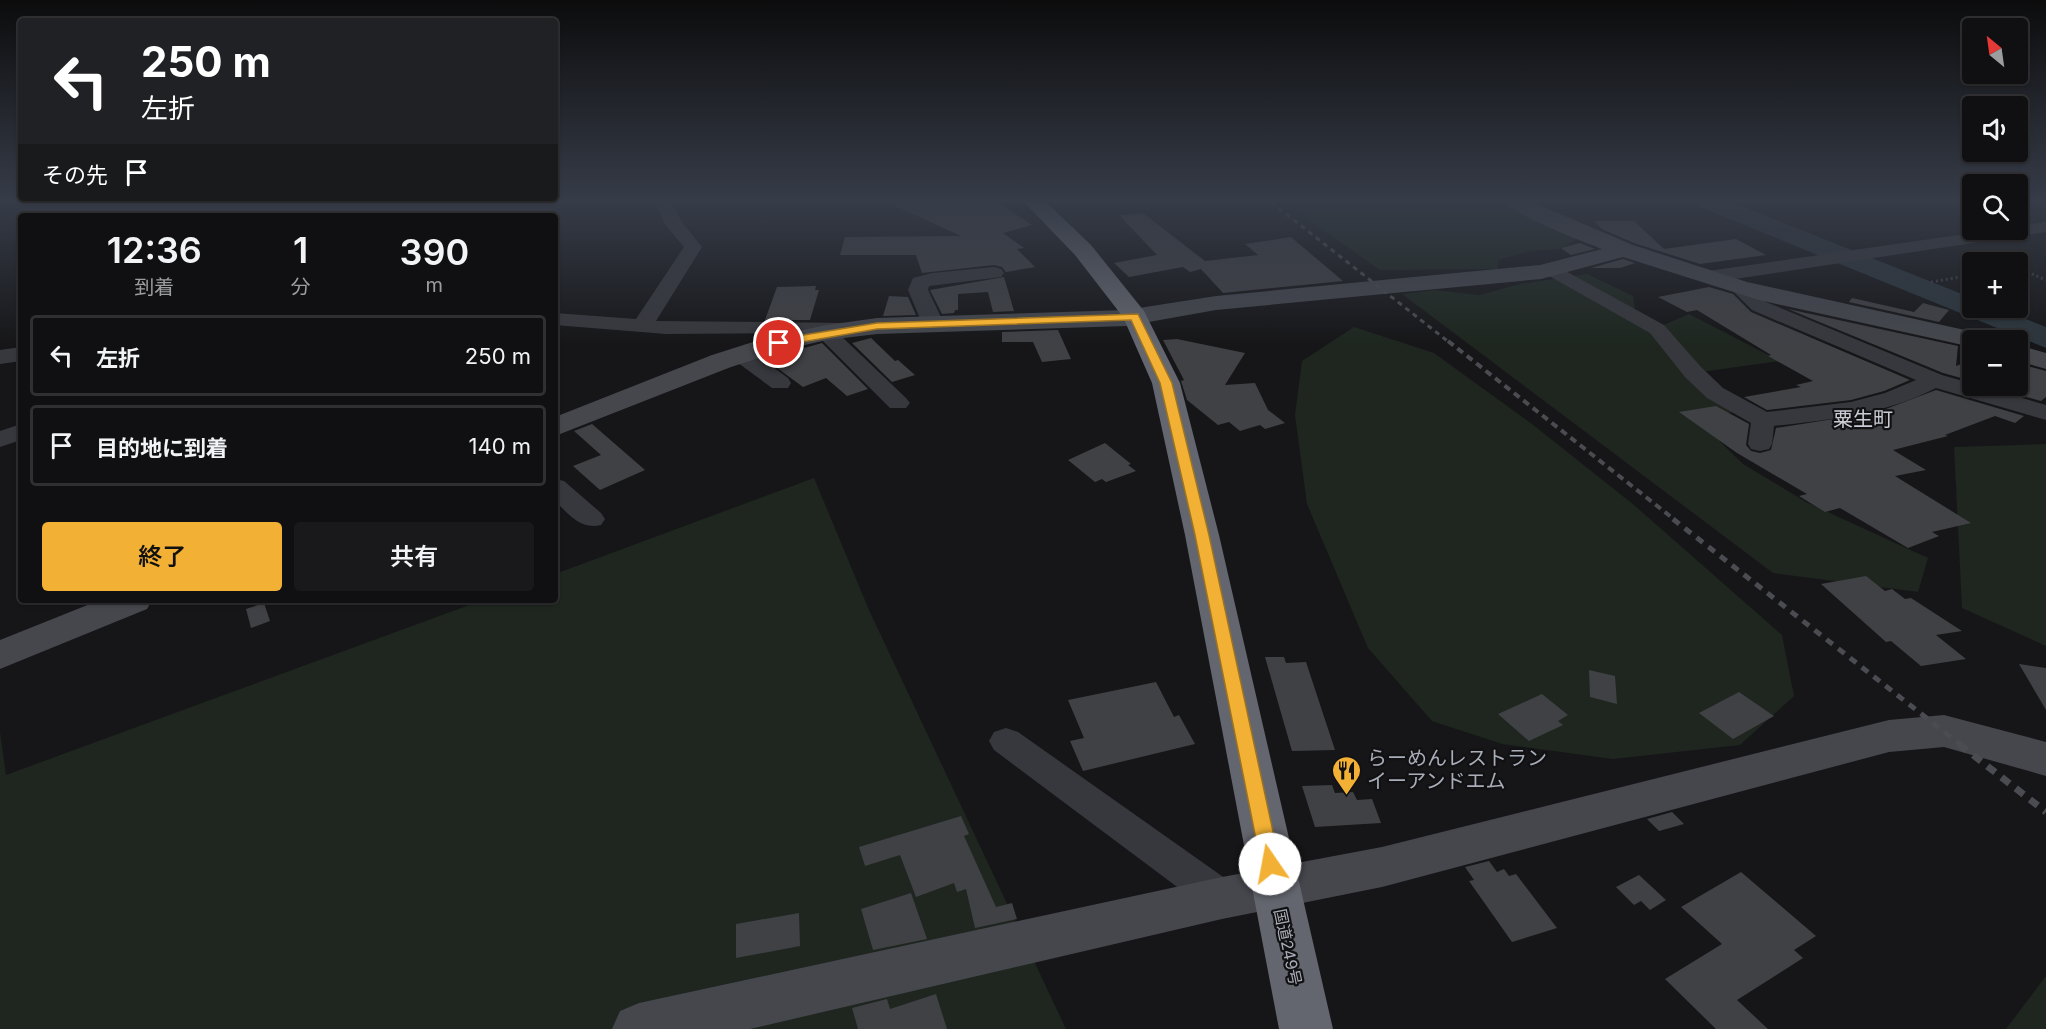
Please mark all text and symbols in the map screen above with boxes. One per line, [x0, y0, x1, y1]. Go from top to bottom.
north arrow [1962, 18, 2028, 84]
map controls [1962, 18, 2028, 396]
text: 250 m [141, 36, 271, 87]
icon: left [42, 42, 120, 120]
text: 左折 [141, 92, 195, 125]
button: sound [1962, 96, 2028, 162]
icon: arrive [120, 156, 153, 189]
text: その先 [42, 162, 108, 188]
button: search [1962, 174, 2028, 240]
text: 12:36 [107, 228, 202, 272]
text: 1 [293, 228, 308, 272]
text: 390 [400, 230, 469, 274]
button: + [1962, 252, 2028, 318]
text: m [426, 273, 443, 297]
text: 到着 [134, 275, 174, 299]
text: 分 [291, 275, 311, 299]
pin [753, 317, 804, 368]
icon: arrive [762, 326, 795, 359]
button: − [1962, 330, 2028, 396]
icon: left [45, 339, 78, 372]
text: 250 m [465, 343, 531, 369]
text: 左折 [96, 345, 140, 371]
district label: 粟生町 [1833, 407, 1893, 431]
icon: arrive [45, 429, 78, 462]
text: 140 m [469, 433, 531, 459]
text: 目的地に到着 [96, 435, 228, 461]
button: 終了 [42, 522, 282, 591]
button: 共有 [294, 522, 534, 591]
place label: らーめんレストラン イーアンドエム [1367, 746, 1547, 793]
restaurant icon: らーめんレストラン イーアンドエム [1330, 754, 1362, 796]
position arrow [1238, 832, 1302, 896]
street label: 国道249号 [1270, 907, 1306, 987]

